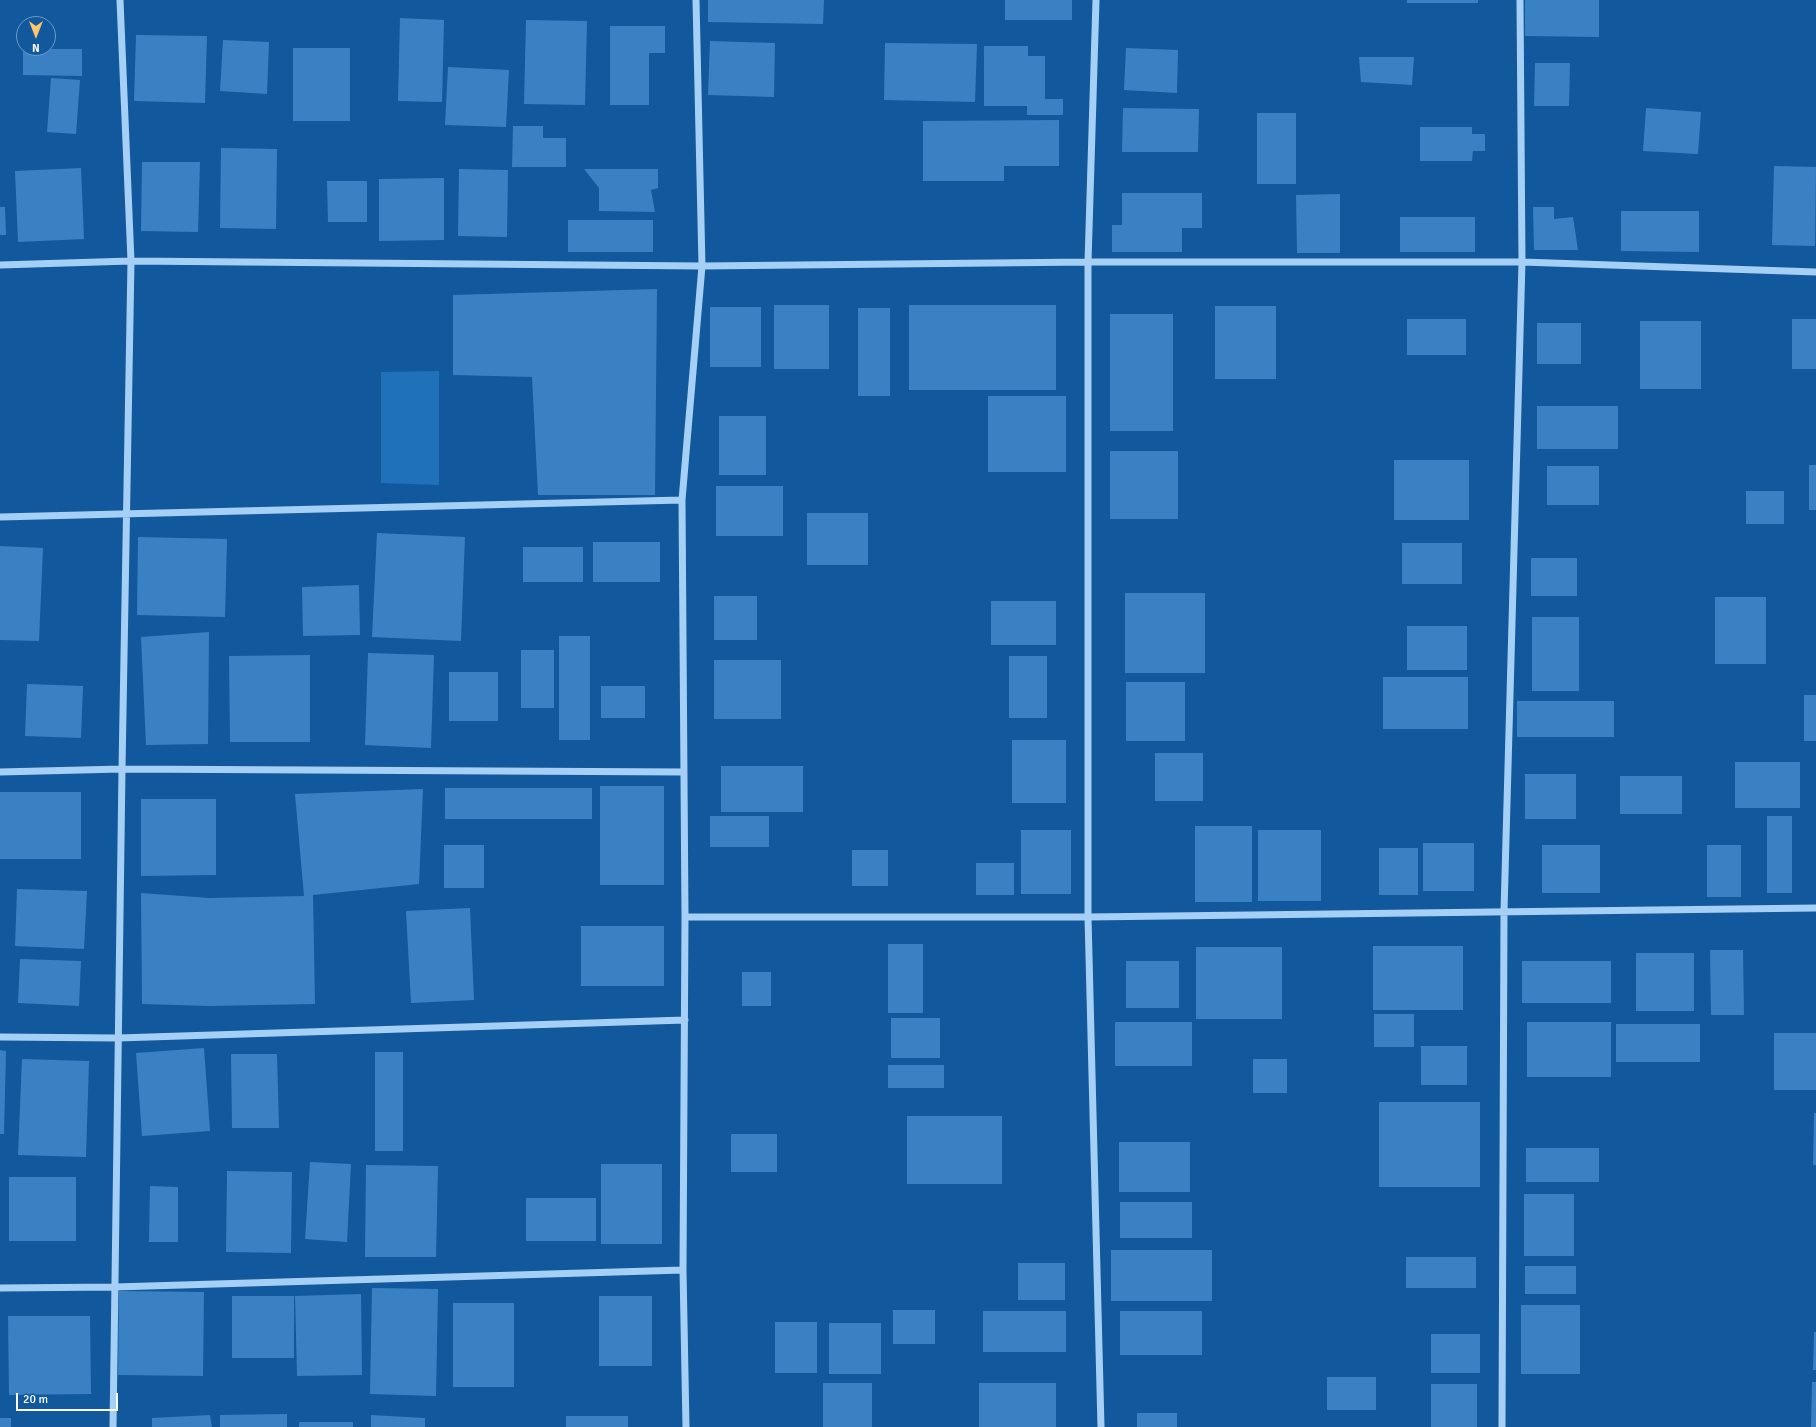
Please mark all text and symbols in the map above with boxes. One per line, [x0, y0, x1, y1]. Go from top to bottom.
north arrow [16, 16, 56, 56]
text: N [32, 41, 40, 54]
scale bar [18, 1385, 120, 1411]
text: 20 m [23, 1392, 48, 1407]

